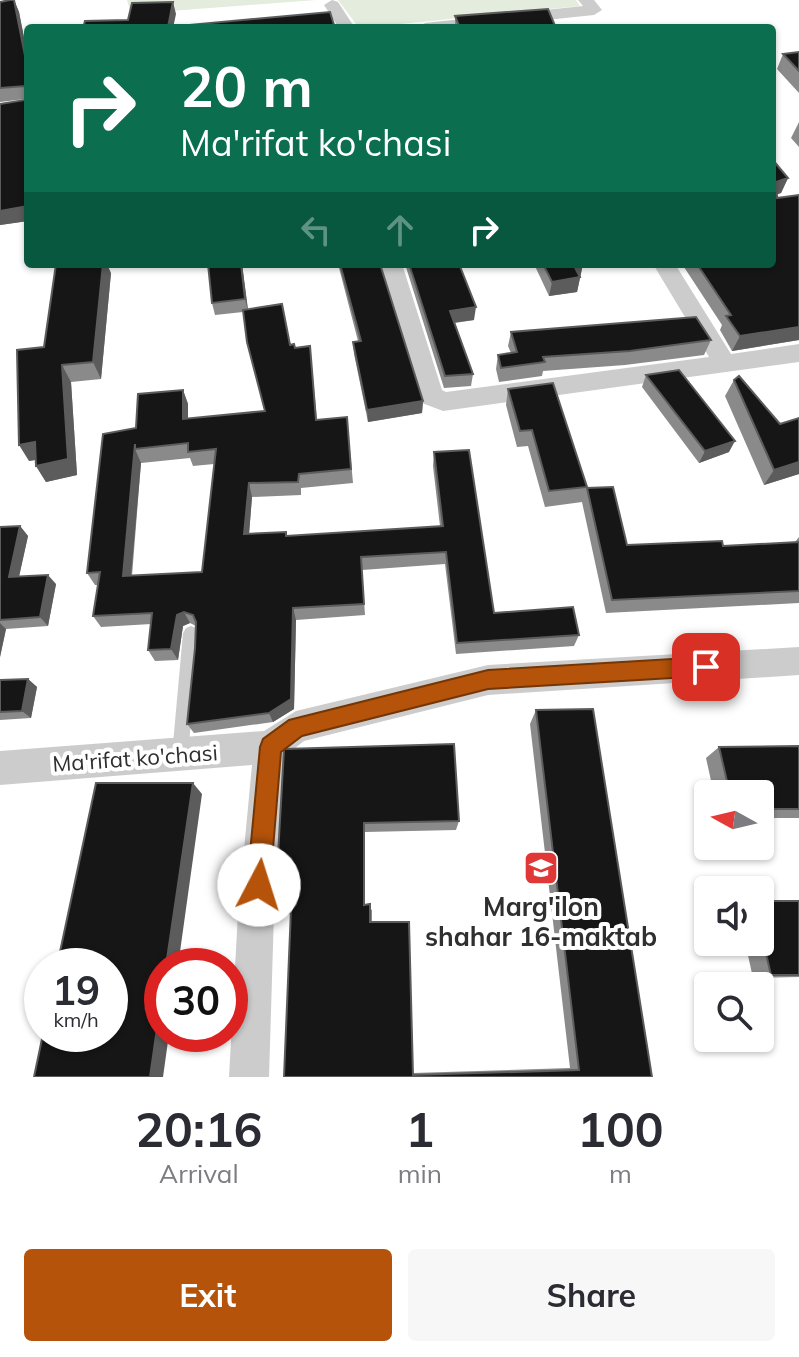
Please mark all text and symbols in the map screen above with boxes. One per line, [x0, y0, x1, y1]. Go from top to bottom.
text: 20 m [180, 51, 313, 121]
icon: right [48, 56, 152, 160]
text: Ma'rifat ko'chasi [180, 120, 451, 165]
icon: left [294, 208, 338, 252]
icon: ahead [378, 208, 422, 252]
icon: right [462, 208, 506, 252]
pin [672, 633, 740, 701]
icon: arrive [684, 645, 728, 689]
street label: Ma'rifat ko'chasi [51, 738, 219, 778]
north arrow [694, 780, 774, 860]
map controls [694, 780, 774, 1052]
position arrow [217, 843, 301, 927]
school or university icon: Marg'ilon shahar 16-maktab [522, 849, 560, 887]
button: sound [694, 876, 774, 956]
place label: Marg'ilon shahar 16-maktab [425, 890, 657, 953]
speed limit sign: 30 [144, 948, 248, 1052]
text: 19 [52, 965, 100, 1015]
button: search [694, 972, 774, 1052]
text: km/h [53, 1007, 99, 1032]
text: 20:16 [135, 1099, 262, 1159]
text: 1 [405, 1099, 434, 1159]
text: 100 [577, 1099, 664, 1159]
text: Arrival [159, 1157, 239, 1190]
text: min [398, 1157, 442, 1190]
text: m [609, 1157, 632, 1190]
button: Exit [24, 1249, 392, 1341]
button: Share [408, 1249, 775, 1341]

